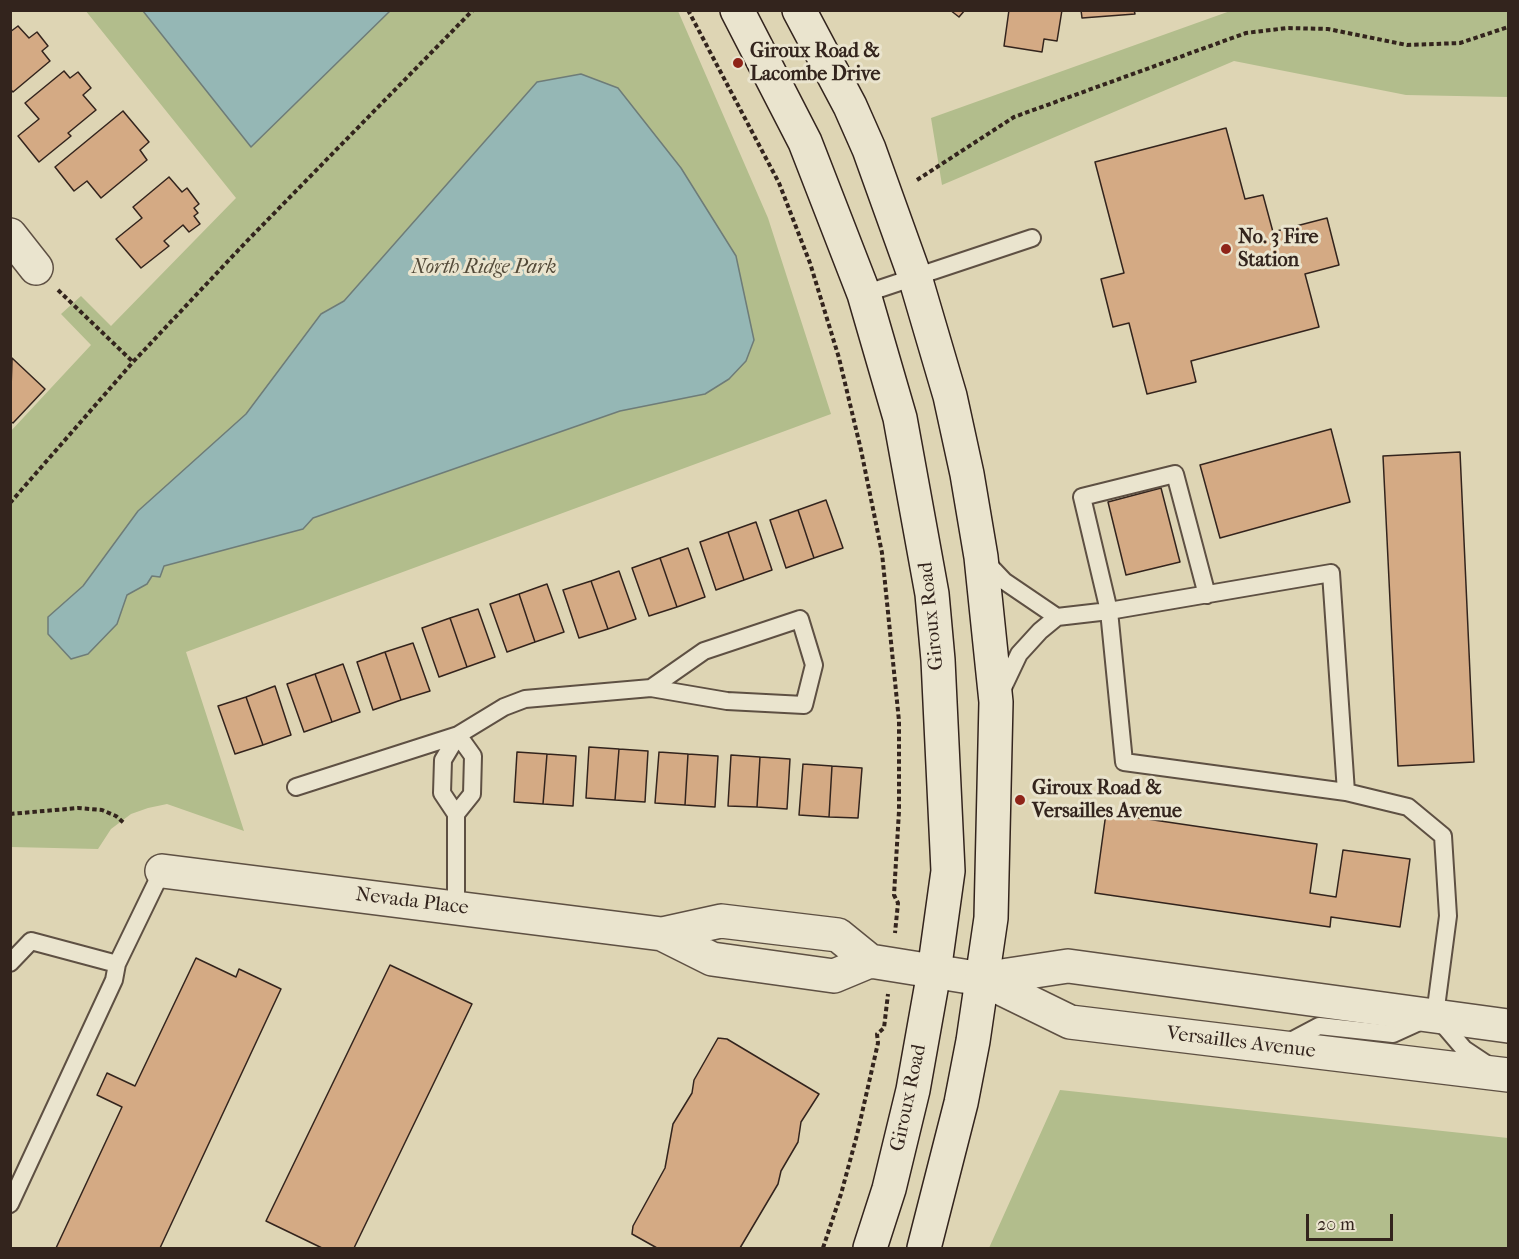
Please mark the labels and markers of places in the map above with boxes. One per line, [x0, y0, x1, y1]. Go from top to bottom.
place label: Giroux Road & Lacombe Drive [750, 40, 880, 87]
marker: Giroux Road & Lacombe Drive [731, 56, 745, 70]
place label: No. 3 Fire Station [1238, 226, 1318, 273]
marker: No. 3 Fire Station [1219, 242, 1233, 256]
place label: Giroux Road & Versailles Avenue [1032, 777, 1182, 824]
marker: Giroux Road & Versailles Avenue [1013, 793, 1027, 807]

